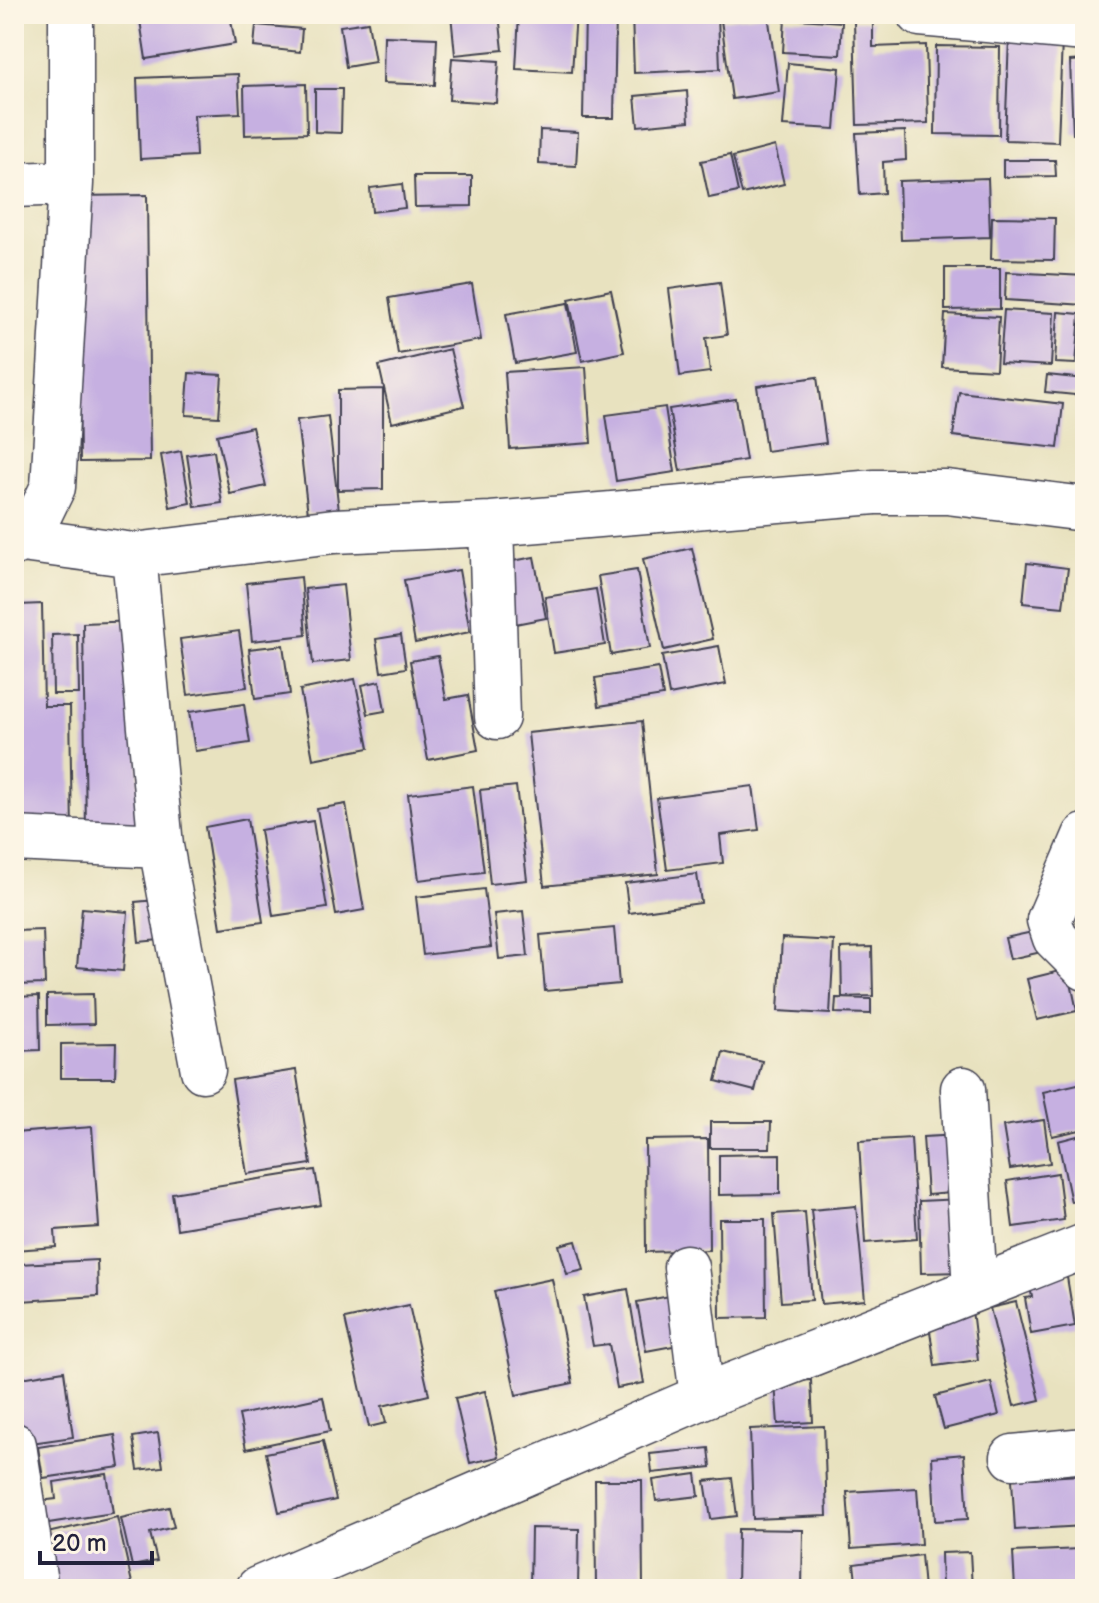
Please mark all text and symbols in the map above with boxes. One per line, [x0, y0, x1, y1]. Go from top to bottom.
scale bar [40, 1515, 152, 1565]
text: 20 m [52, 1529, 107, 1558]

